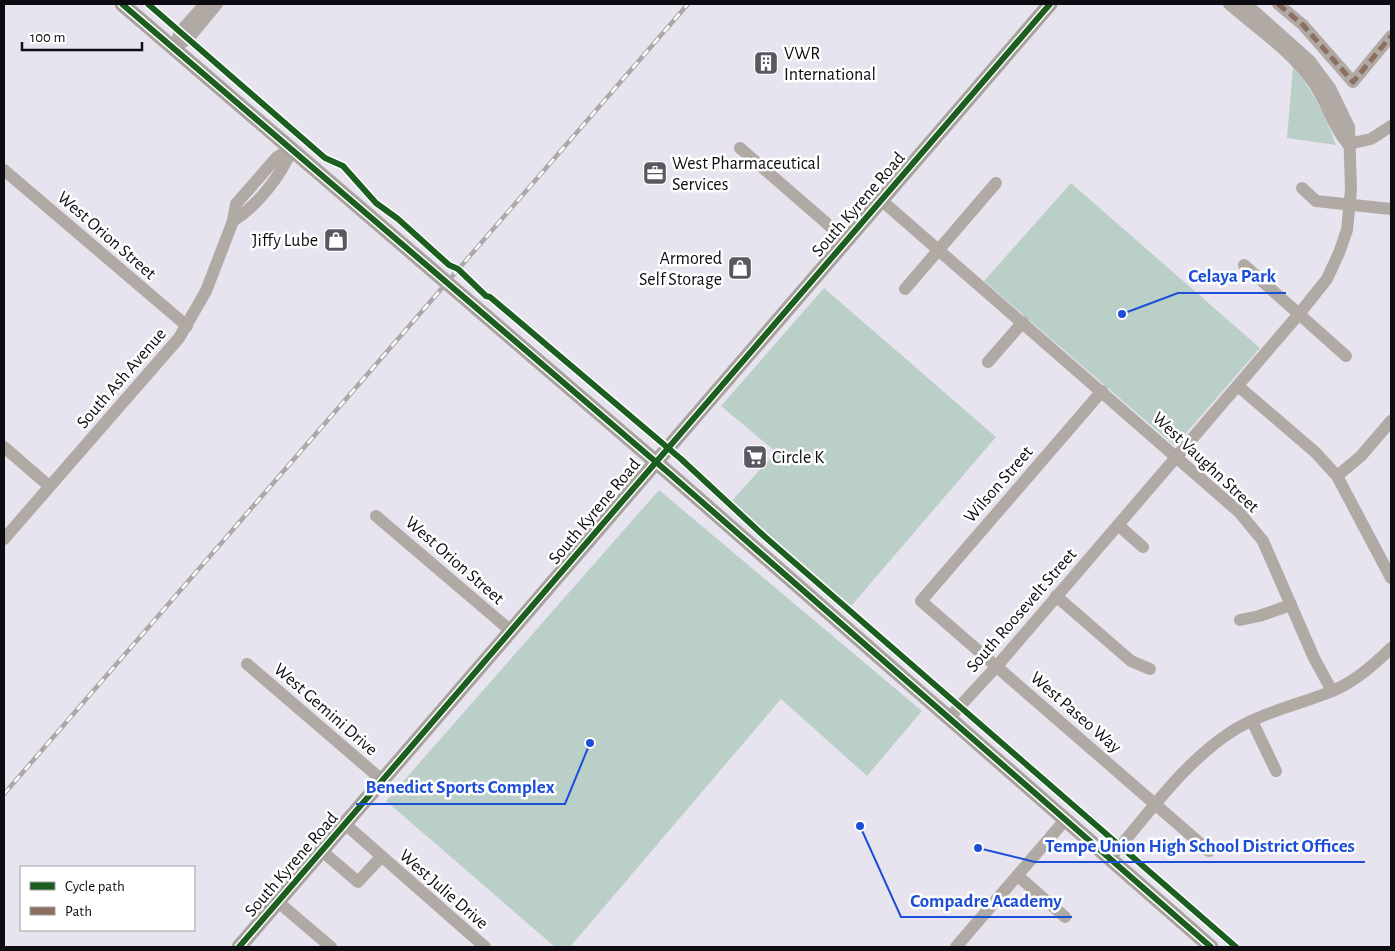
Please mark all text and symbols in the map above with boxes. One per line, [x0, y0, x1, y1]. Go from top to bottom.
scale bar [22, 20, 142, 52]
text: 100 m [30, 30, 65, 45]
place label: VWR International [784, 45, 876, 84]
building icon: VWR International [753, 50, 779, 76]
street label: South Kyrene Road [809, 149, 909, 260]
place label: West Pharmaceutical Services [672, 155, 820, 194]
office icon: West Pharmaceutical Services [642, 160, 668, 186]
street label: West Orion Street [54, 188, 159, 283]
shop icon: Jiffy Lube [323, 227, 349, 253]
place label: Jiffy Lube [252, 232, 318, 250]
place label: Armored Self Storage [639, 250, 722, 289]
shop icon: Armored Self Storage [727, 255, 753, 281]
callout: Celaya Park [1178, 259, 1286, 293]
text: Celaya Park [1188, 267, 1276, 286]
street label: South Ash Avenue [74, 325, 170, 432]
street label: West Vaughn Street [1149, 409, 1262, 517]
street label: Wilson Street [961, 443, 1037, 526]
supermarket icon: Circle K [742, 444, 768, 470]
place label: Circle K [772, 449, 824, 467]
street label: South Kyrene Road [546, 455, 644, 568]
street label: West Orion Street [402, 513, 507, 608]
street label: South Roosevelt Street [963, 545, 1080, 676]
street label: West Gemini Drive [270, 660, 380, 759]
street label: West Paseo Way [1026, 669, 1124, 757]
callout: Benedict Sports Complex [356, 770, 565, 804]
text: Benedict Sports Complex [366, 778, 555, 797]
street label: South Kyrene Road [242, 809, 342, 920]
callout: Tempe Union High School District Offices [1035, 828, 1365, 862]
text: Tempe Union High School District Offices [1045, 837, 1355, 856]
street label: West Julie Drive [396, 847, 491, 933]
legend [20, 866, 195, 931]
text: Cycle path [65, 879, 125, 894]
callout: Compadre Academy [901, 883, 1072, 917]
text: Compadre Academy [910, 892, 1062, 911]
text: Path [65, 904, 92, 919]

